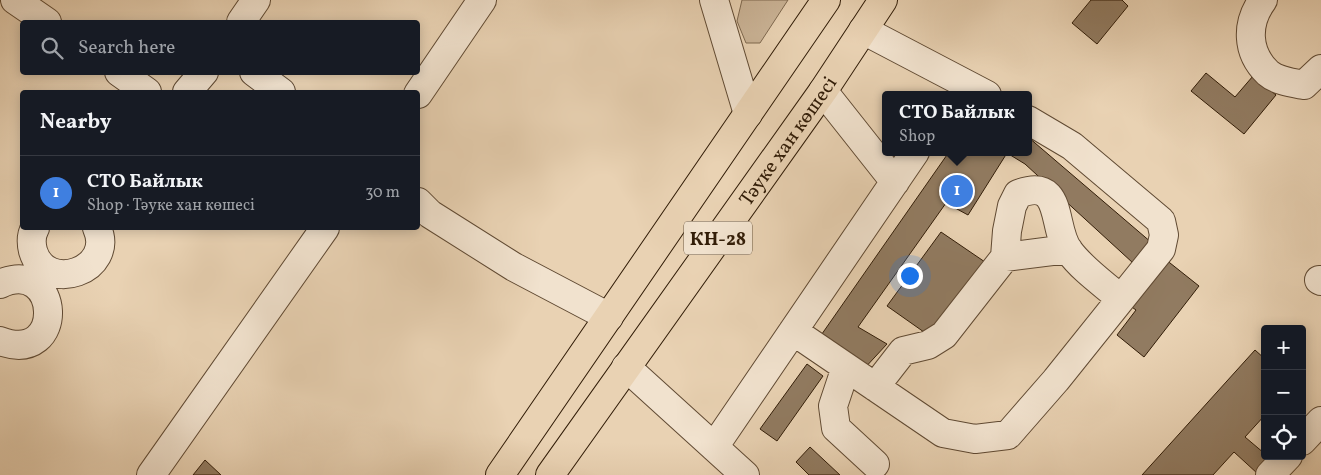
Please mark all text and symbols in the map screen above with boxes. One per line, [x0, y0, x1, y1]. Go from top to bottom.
search box [20, 20, 420, 75]
icon: search [38, 34, 66, 62]
text: Search here [78, 35, 175, 61]
street label: Тәуке хан көшесі [733, 72, 845, 212]
popup [882, 91, 1032, 156]
text: СТО Байлык [899, 100, 1015, 126]
text: Nearby [40, 108, 111, 137]
text: Shop [899, 126, 935, 148]
text: СТО Байлык [87, 169, 203, 195]
pin: 1 [941, 172, 973, 210]
text: 1 [53, 182, 59, 204]
text: 30 m [365, 182, 400, 204]
text: Shop · Тәуке хан көшесі [87, 195, 255, 217]
road number: КН-28 [684, 222, 752, 254]
your location [897, 263, 923, 289]
map controls [1261, 325, 1306, 460]
button: + [1261, 325, 1306, 370]
button: − [1261, 370, 1306, 415]
button: locate [1261, 415, 1306, 460]

